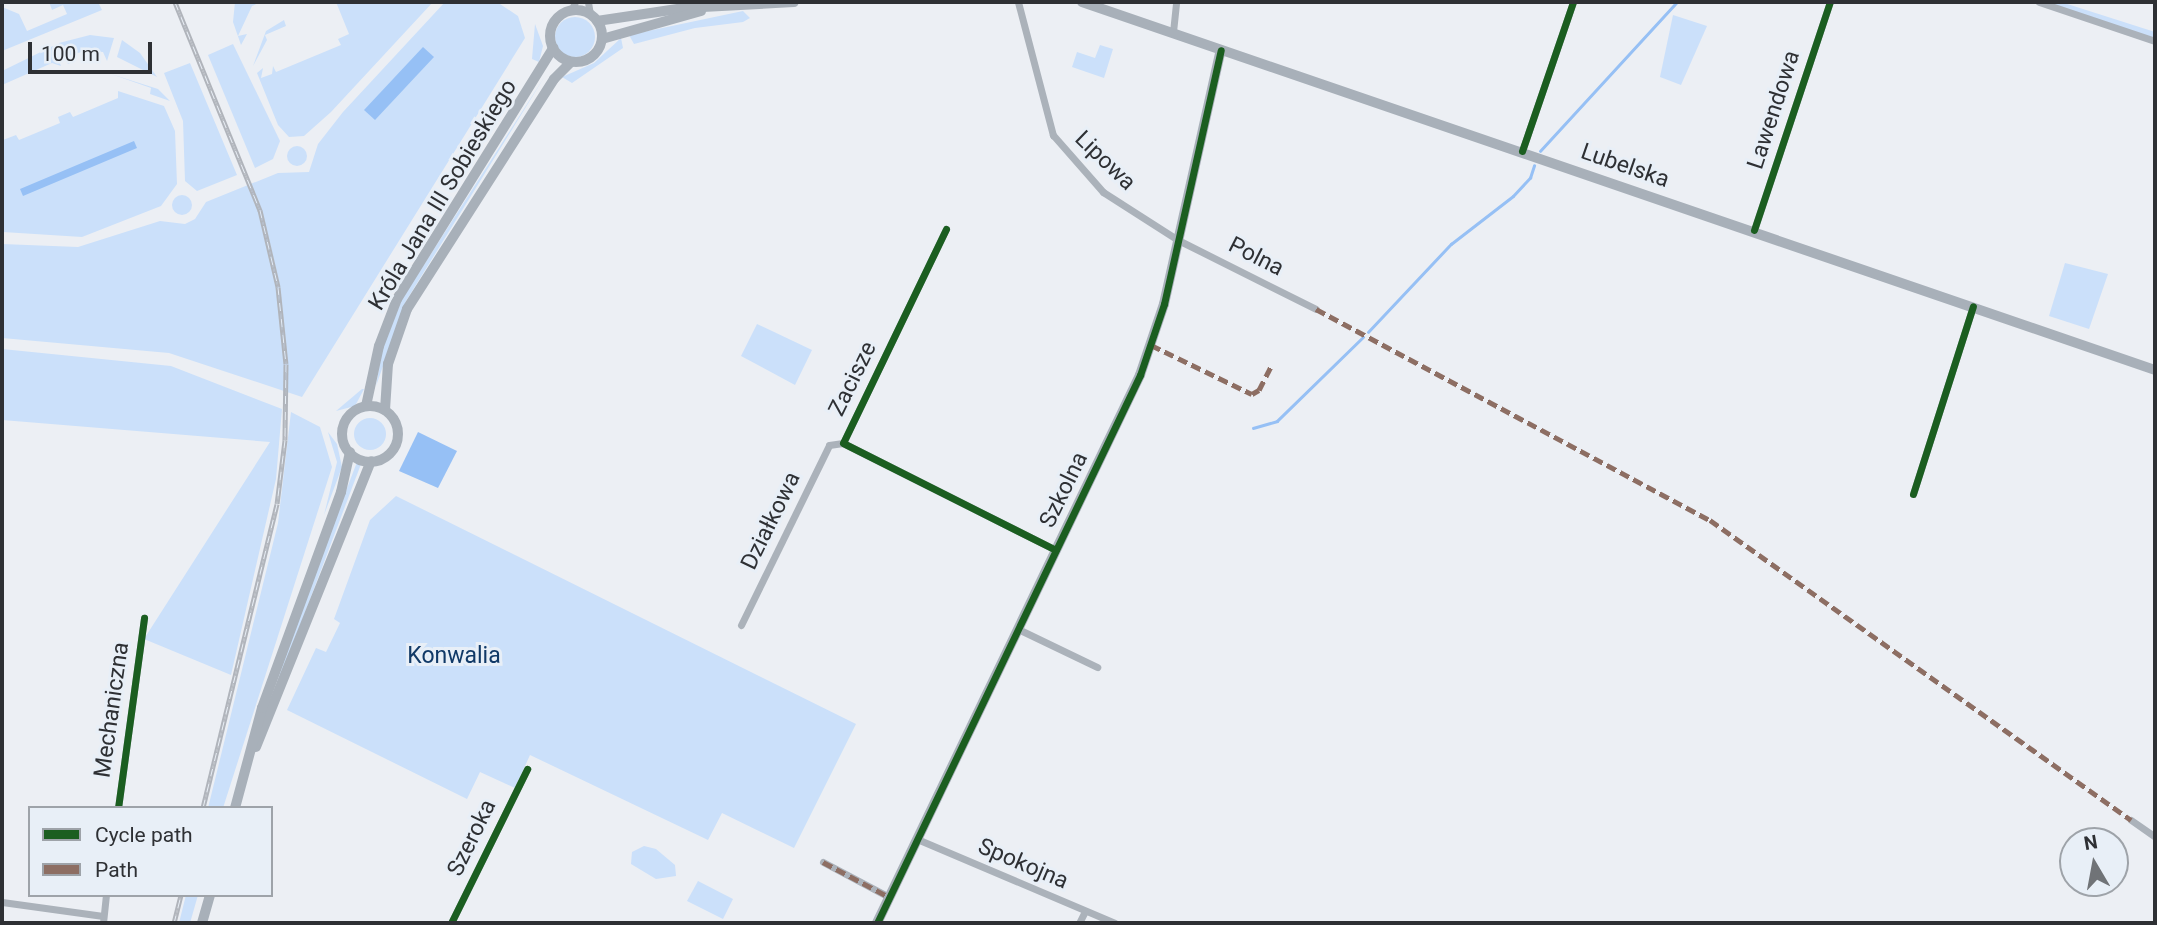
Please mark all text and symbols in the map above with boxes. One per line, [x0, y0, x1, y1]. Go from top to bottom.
scale bar [32, 28, 156, 72]
text: 100 m [41, 42, 100, 66]
street label: Lawendowa [1742, 47, 1806, 173]
street label: Króla Jana III Sobieskiego [363, 75, 523, 315]
street label: Lipowa [1069, 125, 1141, 197]
street label: Lubelska [1577, 138, 1673, 194]
street label: Polna [1224, 231, 1288, 283]
street label: Zacisze [823, 337, 883, 421]
street label: Szkolna [1034, 448, 1094, 532]
street label: Działkowa [735, 468, 807, 574]
street label: Mechaniczna [89, 641, 135, 779]
park label: Konwalia [407, 642, 501, 670]
street label: Szeroka [442, 795, 502, 881]
legend [28, 806, 273, 897]
text: Cycle path [95, 823, 193, 847]
north arrow [2059, 827, 2129, 897]
text: N [2082, 830, 2099, 855]
street label: Spokojna [974, 833, 1072, 895]
text: Path [95, 858, 138, 882]

